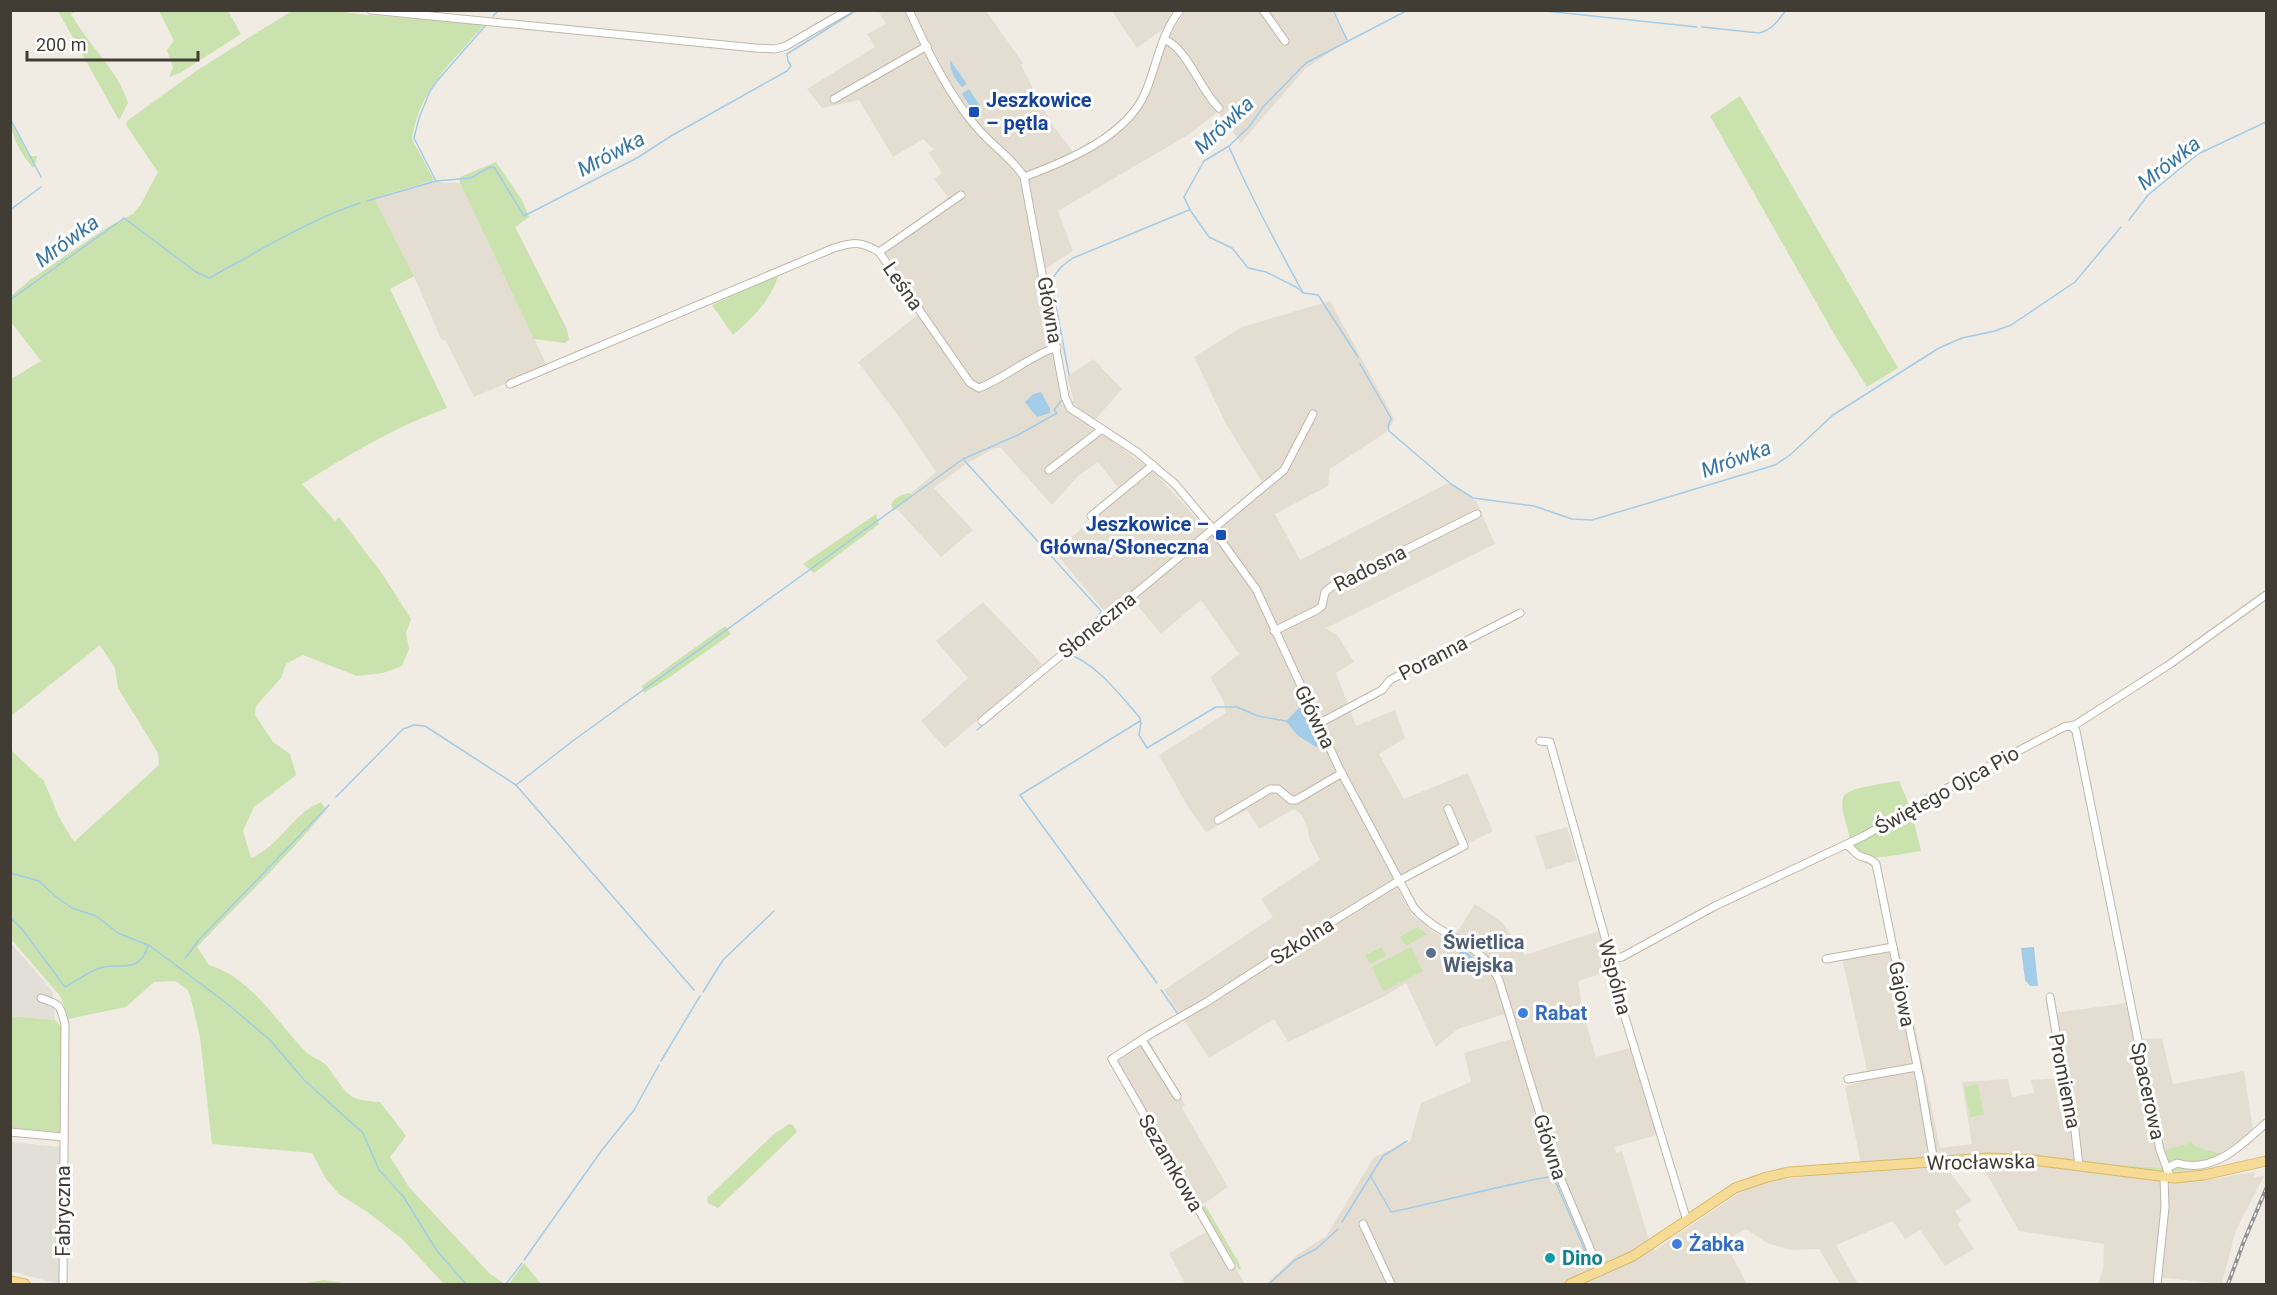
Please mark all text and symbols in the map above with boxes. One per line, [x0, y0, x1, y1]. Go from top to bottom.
scale bar [27, 24, 198, 62]
text: 200 m [36, 34, 87, 55]
place label: Jeszkowice – pętla [986, 88, 1092, 135]
water label: Mrówka [1189, 91, 1259, 159]
marker: Jeszkowice – pętla [967, 105, 981, 119]
water label: Mrówka [573, 126, 649, 182]
water label: Mrówka [2133, 131, 2205, 195]
water label: Mrówka [30, 210, 104, 272]
street label: Leśna [878, 257, 928, 315]
street label: Główna [1032, 275, 1068, 345]
water label: Mrówka [1698, 435, 1774, 483]
place label: Jeszkowice – Główna/Słoneczna [1040, 512, 1209, 559]
marker: Jeszkowice – Główna/Słoneczna [1214, 528, 1228, 542]
street label: Radosna [1330, 540, 1410, 596]
street label: Słoneczna [1053, 587, 1141, 663]
street label: Poranna [1395, 630, 1471, 686]
street label: Główna [1289, 681, 1341, 753]
street label: Świętego Ojca Pio [1871, 741, 2023, 839]
street label: Szkolna [1266, 912, 1338, 970]
place label: Świetlica Wiejska [1443, 930, 1525, 977]
street label: Wspólna [1593, 936, 1637, 1018]
marker: Świetlica Wiejska [1424, 946, 1438, 960]
street label: Gajowa [1884, 959, 1920, 1029]
place label: Rabat [1535, 1001, 1587, 1025]
marker: Rabat [1516, 1006, 1530, 1020]
street label: Promienna [2044, 1031, 2086, 1131]
street label: Spacerowa [2126, 1040, 2170, 1142]
street label: Sezamkowa [1134, 1110, 1208, 1216]
street label: Główna [1528, 1111, 1572, 1183]
street label: Wrocławska [1926, 1149, 2036, 1175]
street label: Fabryczna [51, 1165, 75, 1257]
place label: Żabka [1689, 1232, 1745, 1256]
marker: Żabka [1670, 1237, 1684, 1251]
place label: Dino [1562, 1246, 1603, 1270]
marker: Dino [1543, 1251, 1557, 1265]

